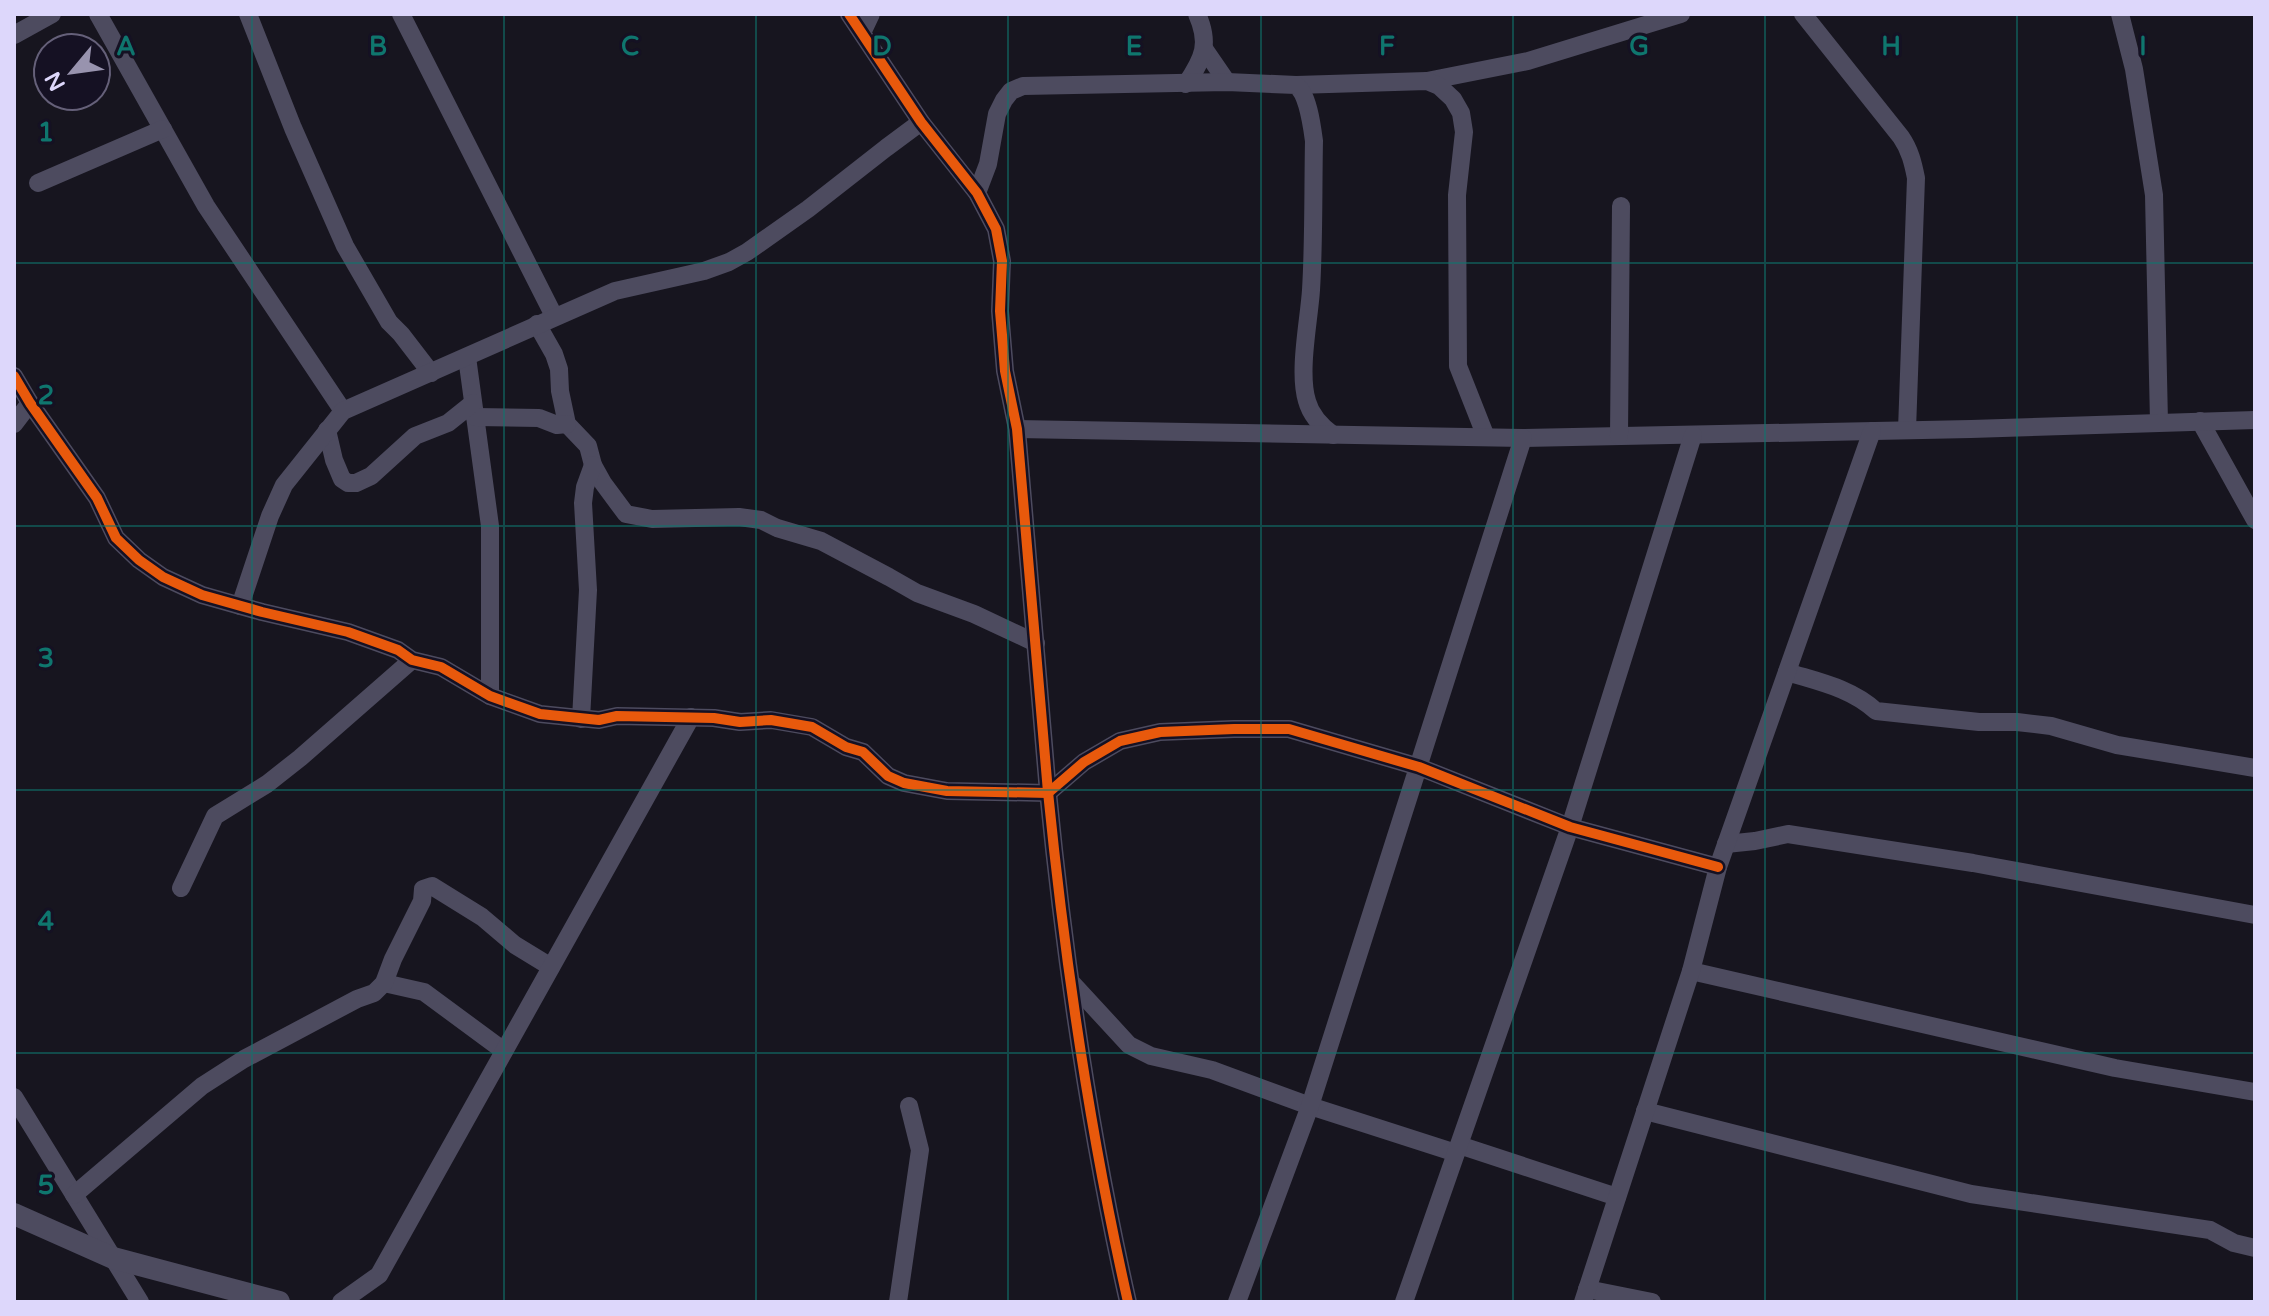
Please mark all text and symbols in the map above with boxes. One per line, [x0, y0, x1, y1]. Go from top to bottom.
text: A [116, 31, 136, 62]
text: B [369, 31, 387, 62]
text: C [621, 31, 639, 62]
text: D [872, 31, 892, 62]
text: E [1126, 31, 1142, 62]
text: F [1379, 31, 1395, 62]
text: G [1629, 31, 1649, 62]
text: H [1881, 31, 1901, 62]
text: I [2139, 31, 2147, 62]
north arrow [32, 32, 112, 112]
text: N [40, 67, 71, 95]
text: 1 [38, 117, 54, 148]
text: 2 [38, 380, 54, 411]
text: 3 [38, 643, 54, 674]
text: 4 [38, 906, 54, 937]
text: 5 [38, 1170, 54, 1201]

